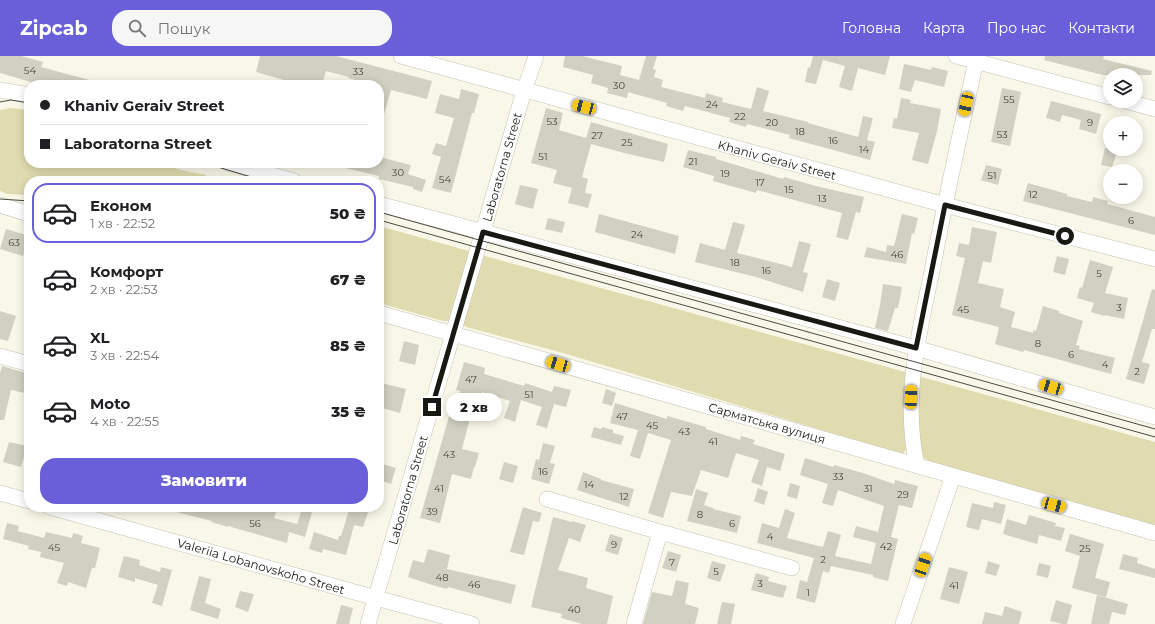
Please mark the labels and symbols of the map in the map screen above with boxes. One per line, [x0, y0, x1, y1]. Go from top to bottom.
house number: 54 [24, 64, 37, 77]
house number: 33 [352, 65, 364, 78]
house number: 30 [613, 79, 626, 92]
car [958, 91, 974, 117]
house number: 55 [1003, 93, 1015, 106]
car [571, 98, 597, 116]
house number: 24 [706, 98, 718, 111]
house number: 22 [734, 110, 746, 123]
street label: Laboratorna Street [479, 111, 525, 223]
house number: 53 [546, 115, 558, 128]
house number: 20 [766, 116, 779, 129]
house number: 9 [1087, 116, 1093, 129]
house number: 18 [795, 125, 805, 138]
house number: 53 [996, 128, 1008, 141]
house number: 27 [591, 129, 603, 142]
house number: 16 [828, 134, 838, 147]
house number: 25 [621, 136, 633, 149]
street label: Khaniv Geraiv Street [716, 137, 838, 183]
house number: 14 [859, 143, 869, 156]
house number: 51 [538, 150, 548, 163]
house number: 21 [688, 155, 698, 168]
house number: 30 [392, 166, 405, 179]
house number: 19 [720, 167, 730, 180]
house number: 51 [987, 169, 997, 182]
house number: 54 [439, 173, 452, 186]
house number: 17 [755, 176, 765, 189]
house number: 15 [784, 183, 794, 196]
house number: 12 [1028, 188, 1038, 201]
house number: 13 [817, 192, 827, 205]
house number: 6 [1128, 214, 1134, 227]
route start [1056, 227, 1074, 245]
house number: 24 [631, 228, 643, 241]
house number: 63 [8, 236, 20, 249]
house number: 46 [891, 248, 903, 261]
house number: 18 [730, 256, 740, 269]
house number: 16 [761, 264, 771, 277]
house number: 5 [1096, 267, 1102, 280]
house number: 3 [1116, 301, 1122, 314]
house number: 45 [957, 303, 969, 316]
house number: 8 [1035, 337, 1041, 350]
house number: 6 [1068, 348, 1074, 361]
car [545, 355, 571, 373]
house number: 4 [1102, 358, 1109, 371]
house number: 2 [1134, 365, 1140, 378]
house number: 47 [465, 373, 477, 386]
car [1038, 378, 1064, 396]
car [905, 385, 917, 409]
house number: 51 [524, 388, 534, 401]
callout: 2 хв [446, 393, 502, 421]
route end [423, 398, 441, 416]
street label: Сарматська вулиця [707, 399, 827, 447]
house number: 47 [616, 410, 628, 423]
house number: 45 [646, 419, 658, 432]
house number: 43 [678, 425, 690, 438]
street label: Laboratorna Street [385, 434, 431, 546]
house number: 41 [708, 435, 718, 448]
house number: 43 [443, 448, 455, 461]
house number: 16 [538, 465, 548, 478]
house number: 33 [832, 470, 844, 483]
house number: 14 [584, 478, 594, 491]
house number: 41 [434, 482, 444, 495]
house number: 31 [863, 482, 873, 495]
house number: 29 [897, 488, 909, 501]
house number: 12 [619, 490, 629, 503]
car [1041, 496, 1067, 514]
house number: 39 [426, 505, 438, 518]
house number: 8 [697, 508, 703, 521]
house number: 56 [249, 517, 261, 530]
house number: 6 [729, 517, 735, 530]
house number: 4 [767, 530, 774, 543]
street label: Valeriia Lobanovskoho Street [175, 535, 347, 597]
house number: 9 [611, 538, 617, 551]
house number: 42 [880, 540, 892, 553]
house number: 45 [48, 541, 60, 554]
house number: 25 [1079, 542, 1091, 555]
car [913, 552, 933, 578]
house number: 2 [820, 553, 826, 566]
house number: 7 [669, 556, 675, 569]
house number: 5 [713, 565, 719, 578]
house number: 48 [435, 571, 449, 584]
house number: 3 [757, 577, 763, 590]
house number: 46 [468, 578, 480, 591]
house number: 41 [949, 579, 959, 592]
house number: 1 [806, 586, 810, 599]
house number: 40 [567, 603, 581, 616]

